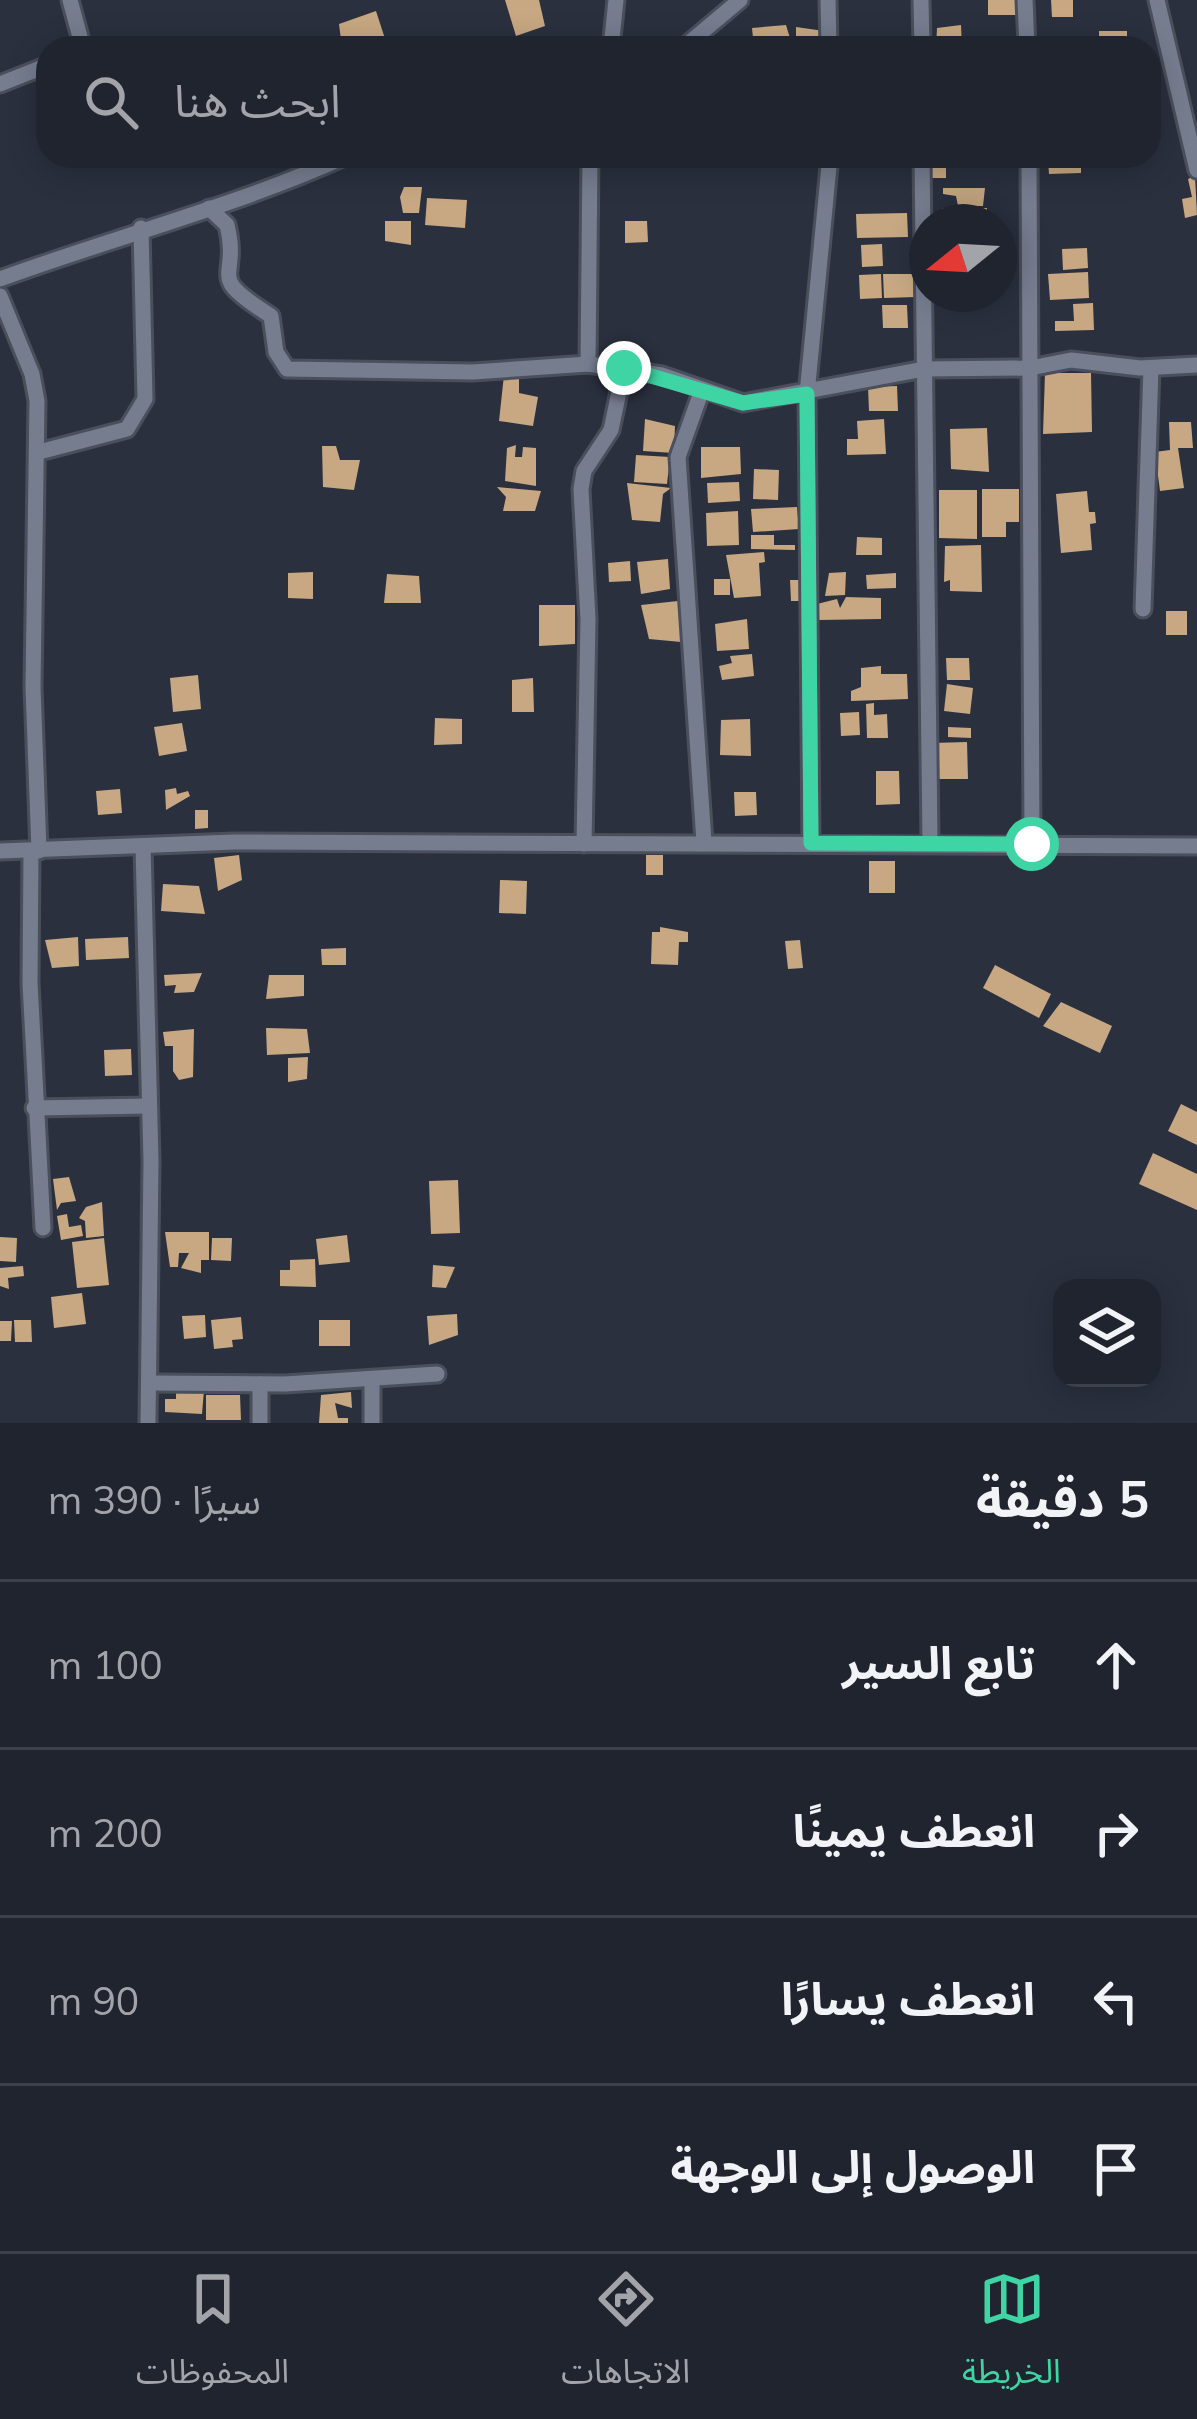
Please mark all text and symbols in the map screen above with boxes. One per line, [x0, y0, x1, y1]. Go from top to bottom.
search box [36, 36, 1161, 168]
icon: search [78, 69, 144, 135]
text: ابحث هنا [174, 72, 341, 128]
north arrow [909, 204, 1017, 312]
route end [597, 341, 651, 395]
route start [1005, 817, 1059, 871]
map controls [1053, 1279, 1161, 1387]
button: layers [1053, 1279, 1161, 1387]
text: 5 دقيقة [976, 1466, 1149, 1530]
text: سيرًا · 390 m [48, 1475, 261, 1524]
icon: ahead [1083, 1632, 1149, 1698]
text: تابع السير [842, 1634, 1035, 1690]
text: 100 m [48, 1640, 163, 1689]
icon: right [1083, 1800, 1149, 1866]
text: انعطف يمينًا [793, 1802, 1035, 1858]
text: 200 m [48, 1808, 163, 1857]
icon: left [1083, 1968, 1149, 2034]
text: انعطف يسارًا [781, 1970, 1035, 2026]
text: 90 m [48, 1976, 139, 2025]
icon: arrive [1083, 2136, 1149, 2202]
text: الوصول إلى الوجهة [671, 2138, 1035, 2194]
tab: المحفوظات [136, 2266, 289, 2407]
tab: الاتجاهات [561, 2266, 690, 2407]
tab: الخريطة [962, 2266, 1061, 2407]

